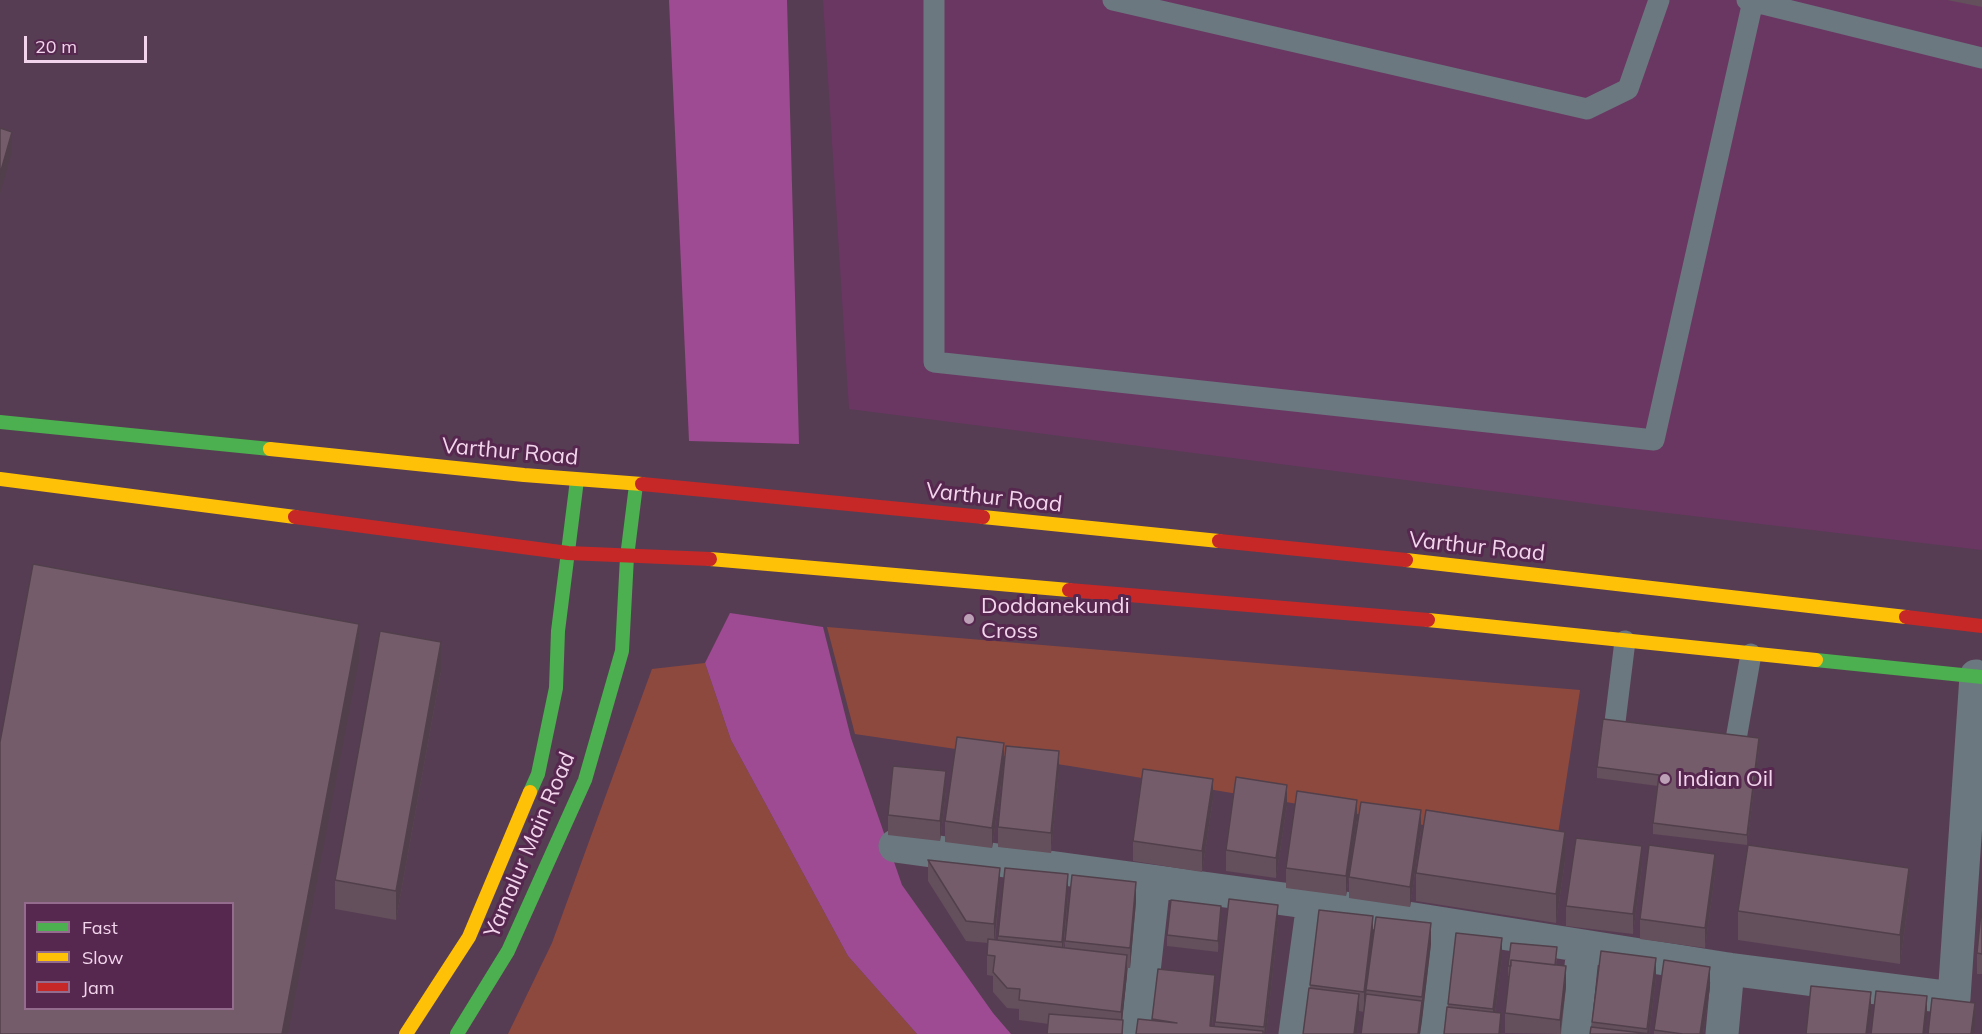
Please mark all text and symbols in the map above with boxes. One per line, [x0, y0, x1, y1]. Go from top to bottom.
scale bar [27, 24, 150, 62]
text: 20 m [35, 35, 77, 58]
street label: Varthur Road [441, 433, 579, 471]
street label: Varthur Road [925, 478, 1063, 518]
street label: Varthur Road [1408, 527, 1546, 567]
place label: Doddanekundi Cross [981, 593, 1130, 644]
marker: Doddanekundi Cross [962, 612, 976, 626]
street label: Yamalur Main Road [479, 748, 581, 942]
place label: Indian Oil [1677, 766, 1773, 792]
marker: Indian Oil [1658, 772, 1672, 786]
legend [24, 902, 234, 1010]
text: Fast [82, 916, 118, 939]
text: Slow [82, 946, 123, 969]
text: Jam [82, 976, 115, 999]

